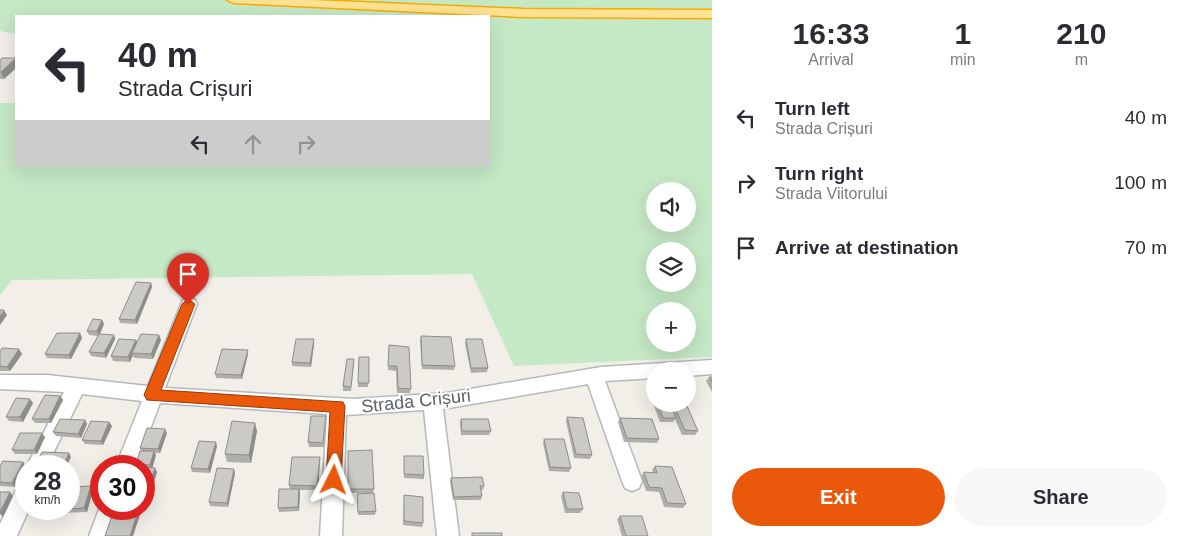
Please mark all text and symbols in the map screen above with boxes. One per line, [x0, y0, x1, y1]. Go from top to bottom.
text: 16:33 [793, 17, 869, 50]
text: 1 [954, 17, 971, 50]
text: 210 [1056, 17, 1106, 50]
icon: left [35, 35, 100, 100]
text: 40 m [118, 35, 198, 74]
text: Arrival [808, 51, 854, 68]
text: min [950, 51, 976, 68]
text: m [1075, 51, 1088, 68]
text: Strada Crișuri [118, 76, 252, 101]
text: Turn left [775, 98, 850, 119]
icon: left [732, 104, 760, 132]
text: 40 m [1125, 107, 1167, 128]
text: Strada Crișuri [775, 120, 873, 137]
icon: left [186, 130, 214, 158]
icon: ahead [239, 130, 267, 158]
icon: right [292, 130, 320, 158]
text: Turn right [775, 163, 863, 184]
icon: right [732, 169, 760, 197]
text: 100 m [1114, 172, 1167, 193]
map controls [646, 182, 696, 412]
button: sound [646, 182, 696, 232]
text: Strada Viitorului [775, 185, 888, 202]
icon: arrive [732, 234, 760, 262]
text: Arrive at destination [775, 237, 959, 258]
text: 70 m [1125, 237, 1167, 258]
button: layers [646, 242, 696, 292]
pin [167, 253, 209, 304]
icon: arrive [174, 260, 202, 288]
button: + [646, 302, 696, 352]
button: − [646, 362, 696, 412]
street label: Strada Crișuri [360, 385, 472, 417]
position arrow [307, 453, 359, 505]
speed limit sign: 30 [90, 455, 155, 520]
text: 28 [34, 467, 61, 495]
button: Exit [732, 468, 945, 526]
button: Share [955, 468, 1167, 526]
text: km/h [34, 493, 61, 507]

